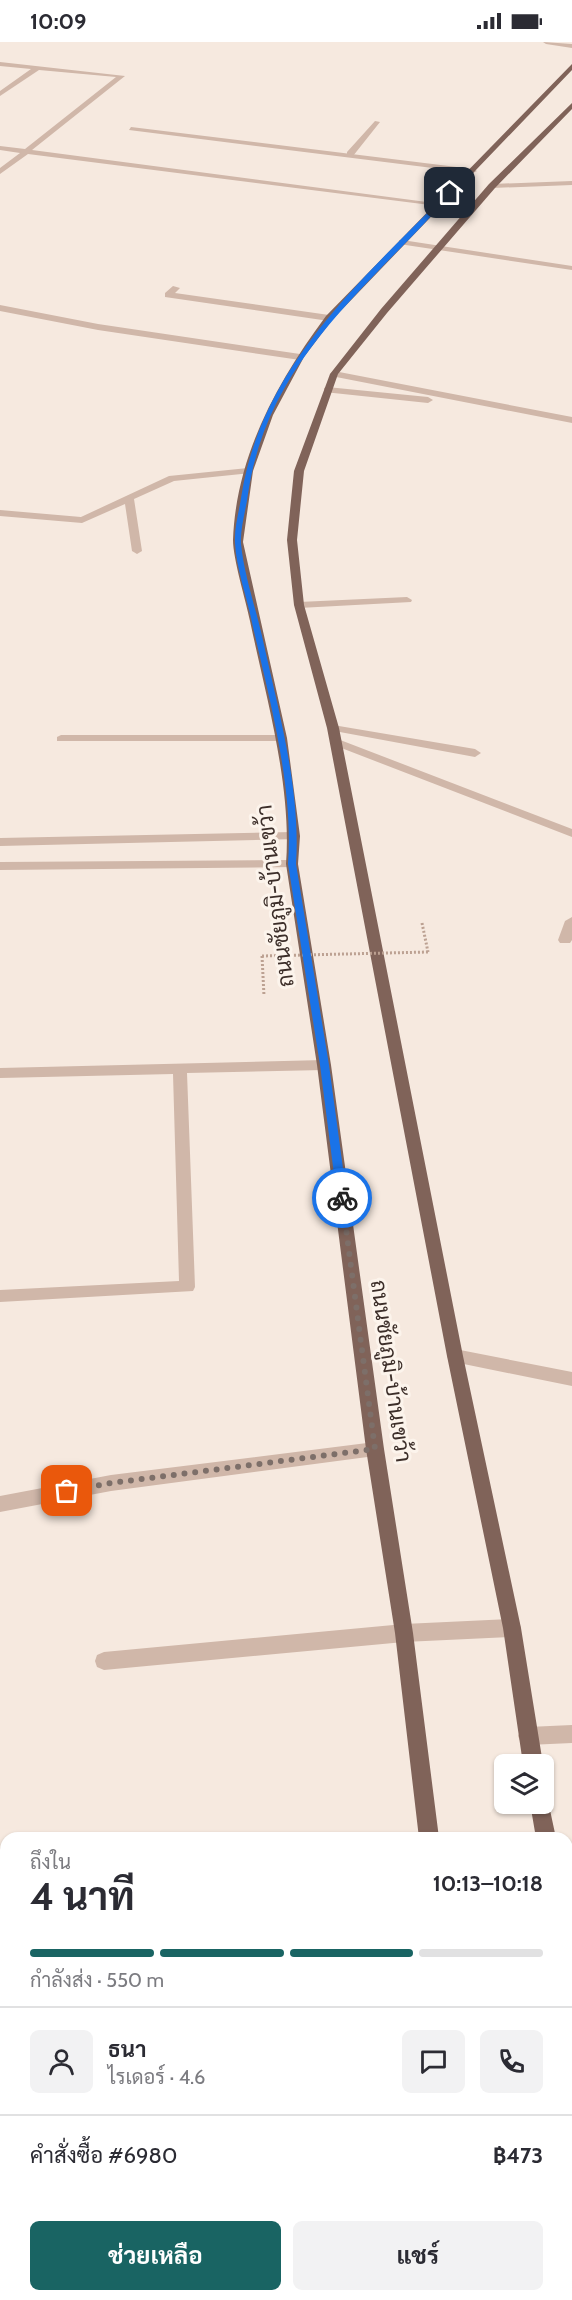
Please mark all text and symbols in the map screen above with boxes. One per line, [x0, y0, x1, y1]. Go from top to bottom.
text: 10:09 [30, 8, 86, 35]
pin [424, 167, 475, 218]
icon: home [433, 176, 466, 209]
street label: ถนนชัยภูมิ-บ้านเขว้า [249, 803, 302, 989]
courier [312, 1168, 372, 1228]
icon: bike [326, 1182, 359, 1215]
street label: ถนนชัยภูมิ-บ้านเขว้า [363, 1278, 418, 1464]
pin [41, 1465, 92, 1516]
icon: bag [50, 1474, 83, 1507]
map controls [494, 1754, 554, 1814]
button: layers [494, 1754, 554, 1814]
text: ถึงใน [30, 1850, 71, 1874]
text: 10:13–10:18 [433, 1870, 543, 1897]
text: 4 นาที [30, 1872, 135, 1920]
text: กำลังส่ง · 550 m [30, 1968, 164, 1992]
button: person [30, 2030, 93, 2093]
button: chat [402, 2030, 465, 2093]
button: phone [480, 2030, 543, 2093]
text: ธนา [108, 2036, 146, 2063]
text: ไรเดอร์ · 4.6 [108, 2065, 205, 2089]
text: คำสั่งซื้อ #6980 [30, 2142, 177, 2169]
text: ฿473 [493, 2142, 543, 2169]
button: ช่วยเหลือ [30, 2221, 281, 2290]
button: แชร์ [293, 2221, 543, 2290]

